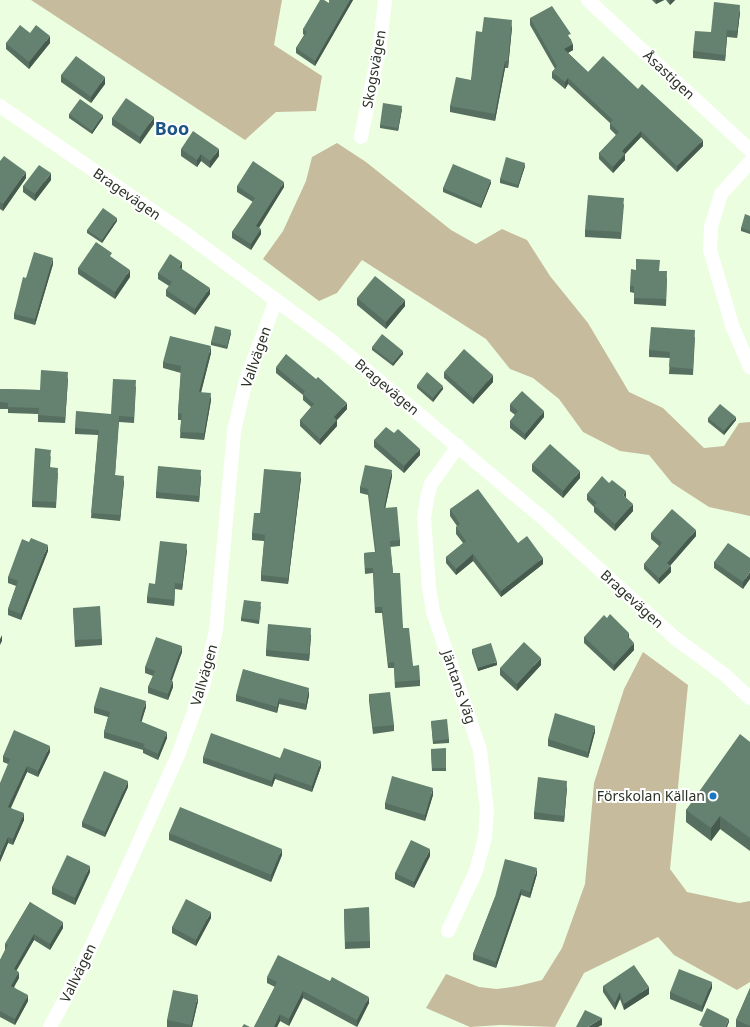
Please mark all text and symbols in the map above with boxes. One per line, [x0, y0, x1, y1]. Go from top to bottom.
street label: Skogsvägen [359, 29, 389, 109]
street label: Åsastigen [640, 47, 698, 103]
district label: Boo [155, 117, 189, 139]
street label: Bragevägen [90, 165, 164, 223]
street label: Vallvägen [238, 324, 274, 390]
street label: Bragevägen [351, 355, 423, 419]
street label: Bragevägen [597, 566, 667, 632]
street label: Vallvägen [187, 642, 221, 708]
street label: Jäntans Väg [439, 648, 479, 726]
place label: Förskolan Källan [597, 788, 705, 804]
marker: Förskolan Källan [708, 791, 718, 801]
street label: Vallvägen [57, 941, 99, 1005]

